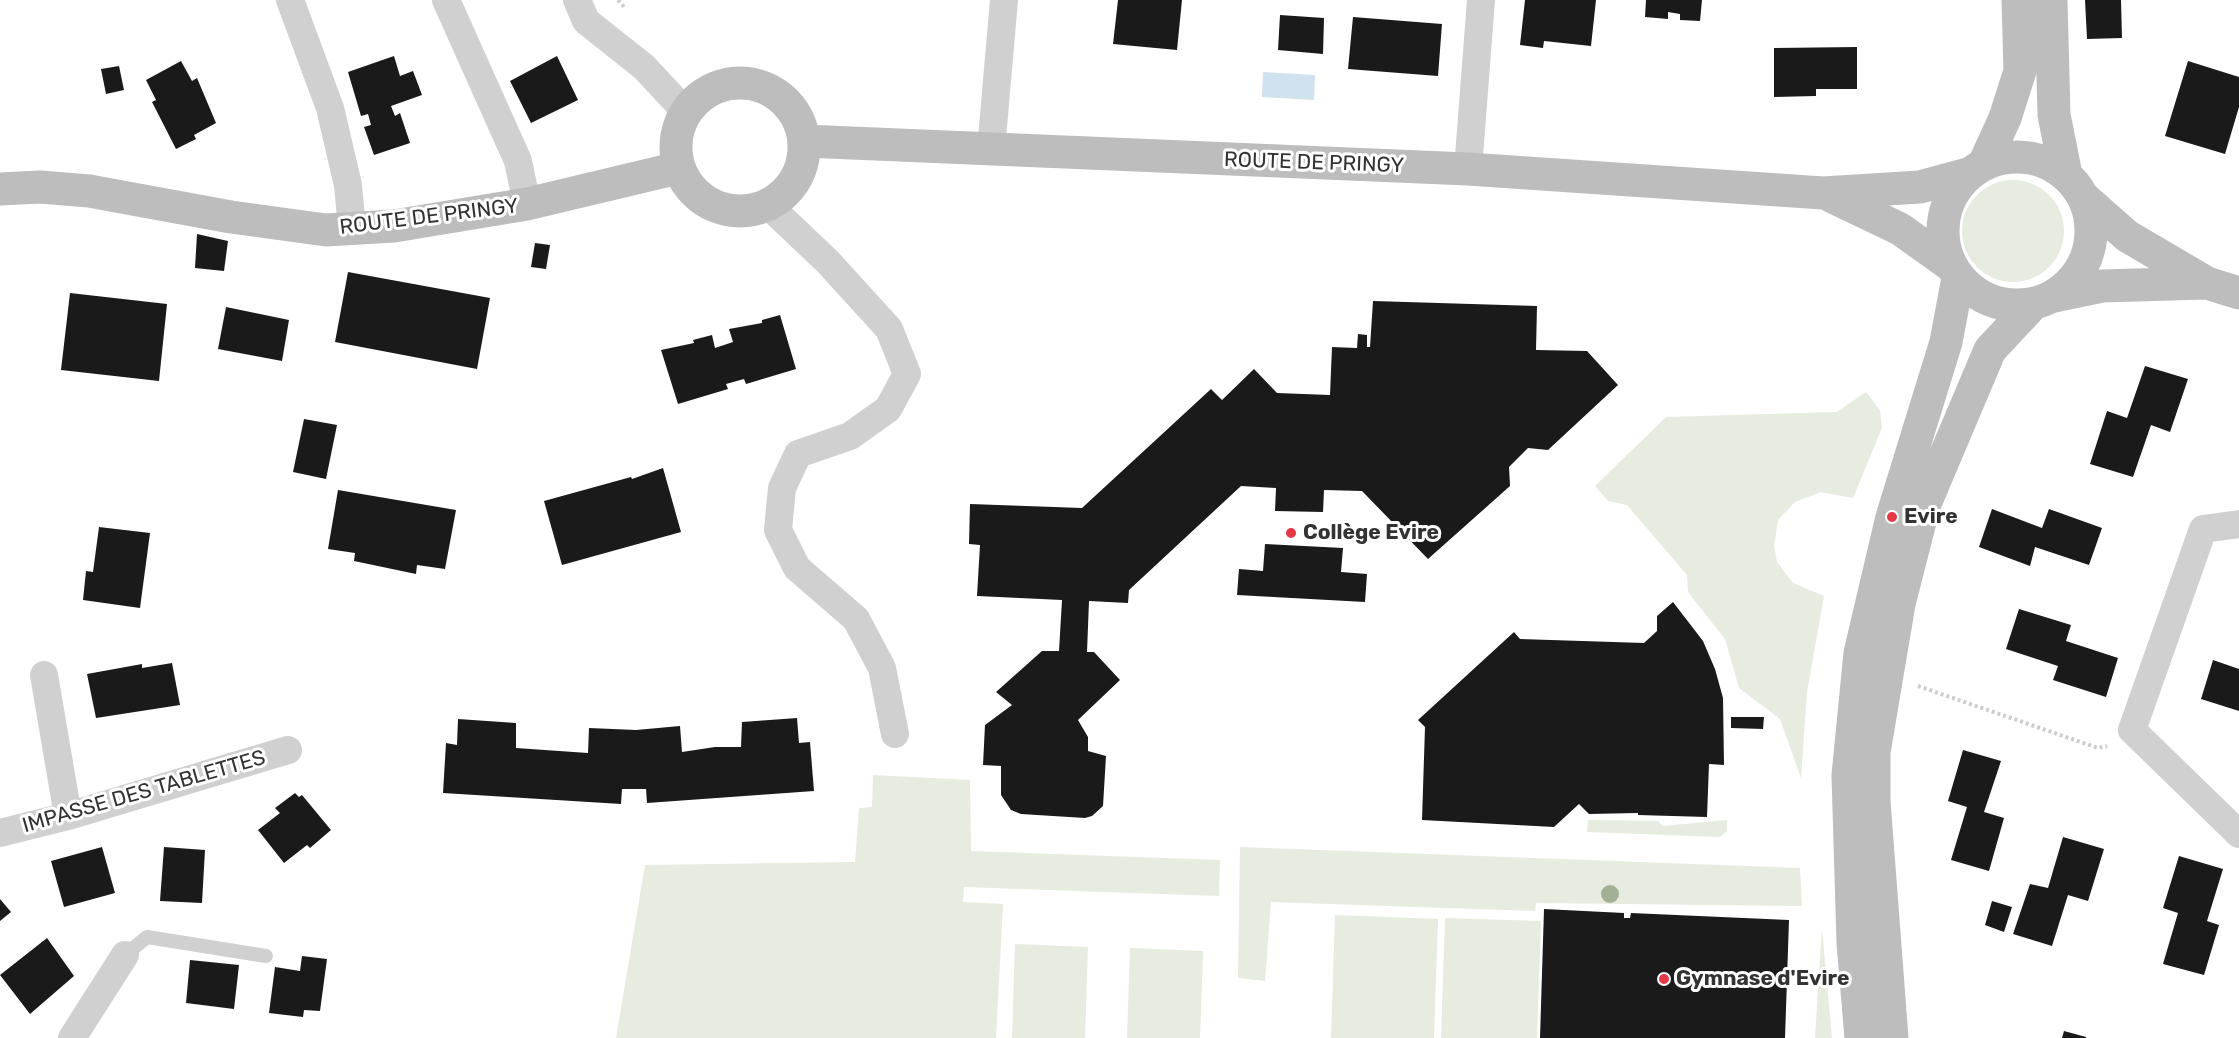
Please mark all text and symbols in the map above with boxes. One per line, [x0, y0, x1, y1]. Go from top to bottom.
street label: ROUTE DE PRINGY [1224, 147, 1404, 179]
street label: ROUTE DE PRINGY [338, 194, 520, 240]
place label: Evire [1904, 504, 1958, 530]
marker: Evire [1885, 510, 1899, 524]
place label: Collège Evire [1303, 520, 1439, 546]
marker: Collège Evire [1284, 526, 1298, 540]
street label: IMPASSE DES TABLETTES [20, 745, 268, 839]
place label: Gymnase d'Evire [1676, 966, 1849, 992]
marker: Gymnase d'Evire [1657, 972, 1671, 986]

